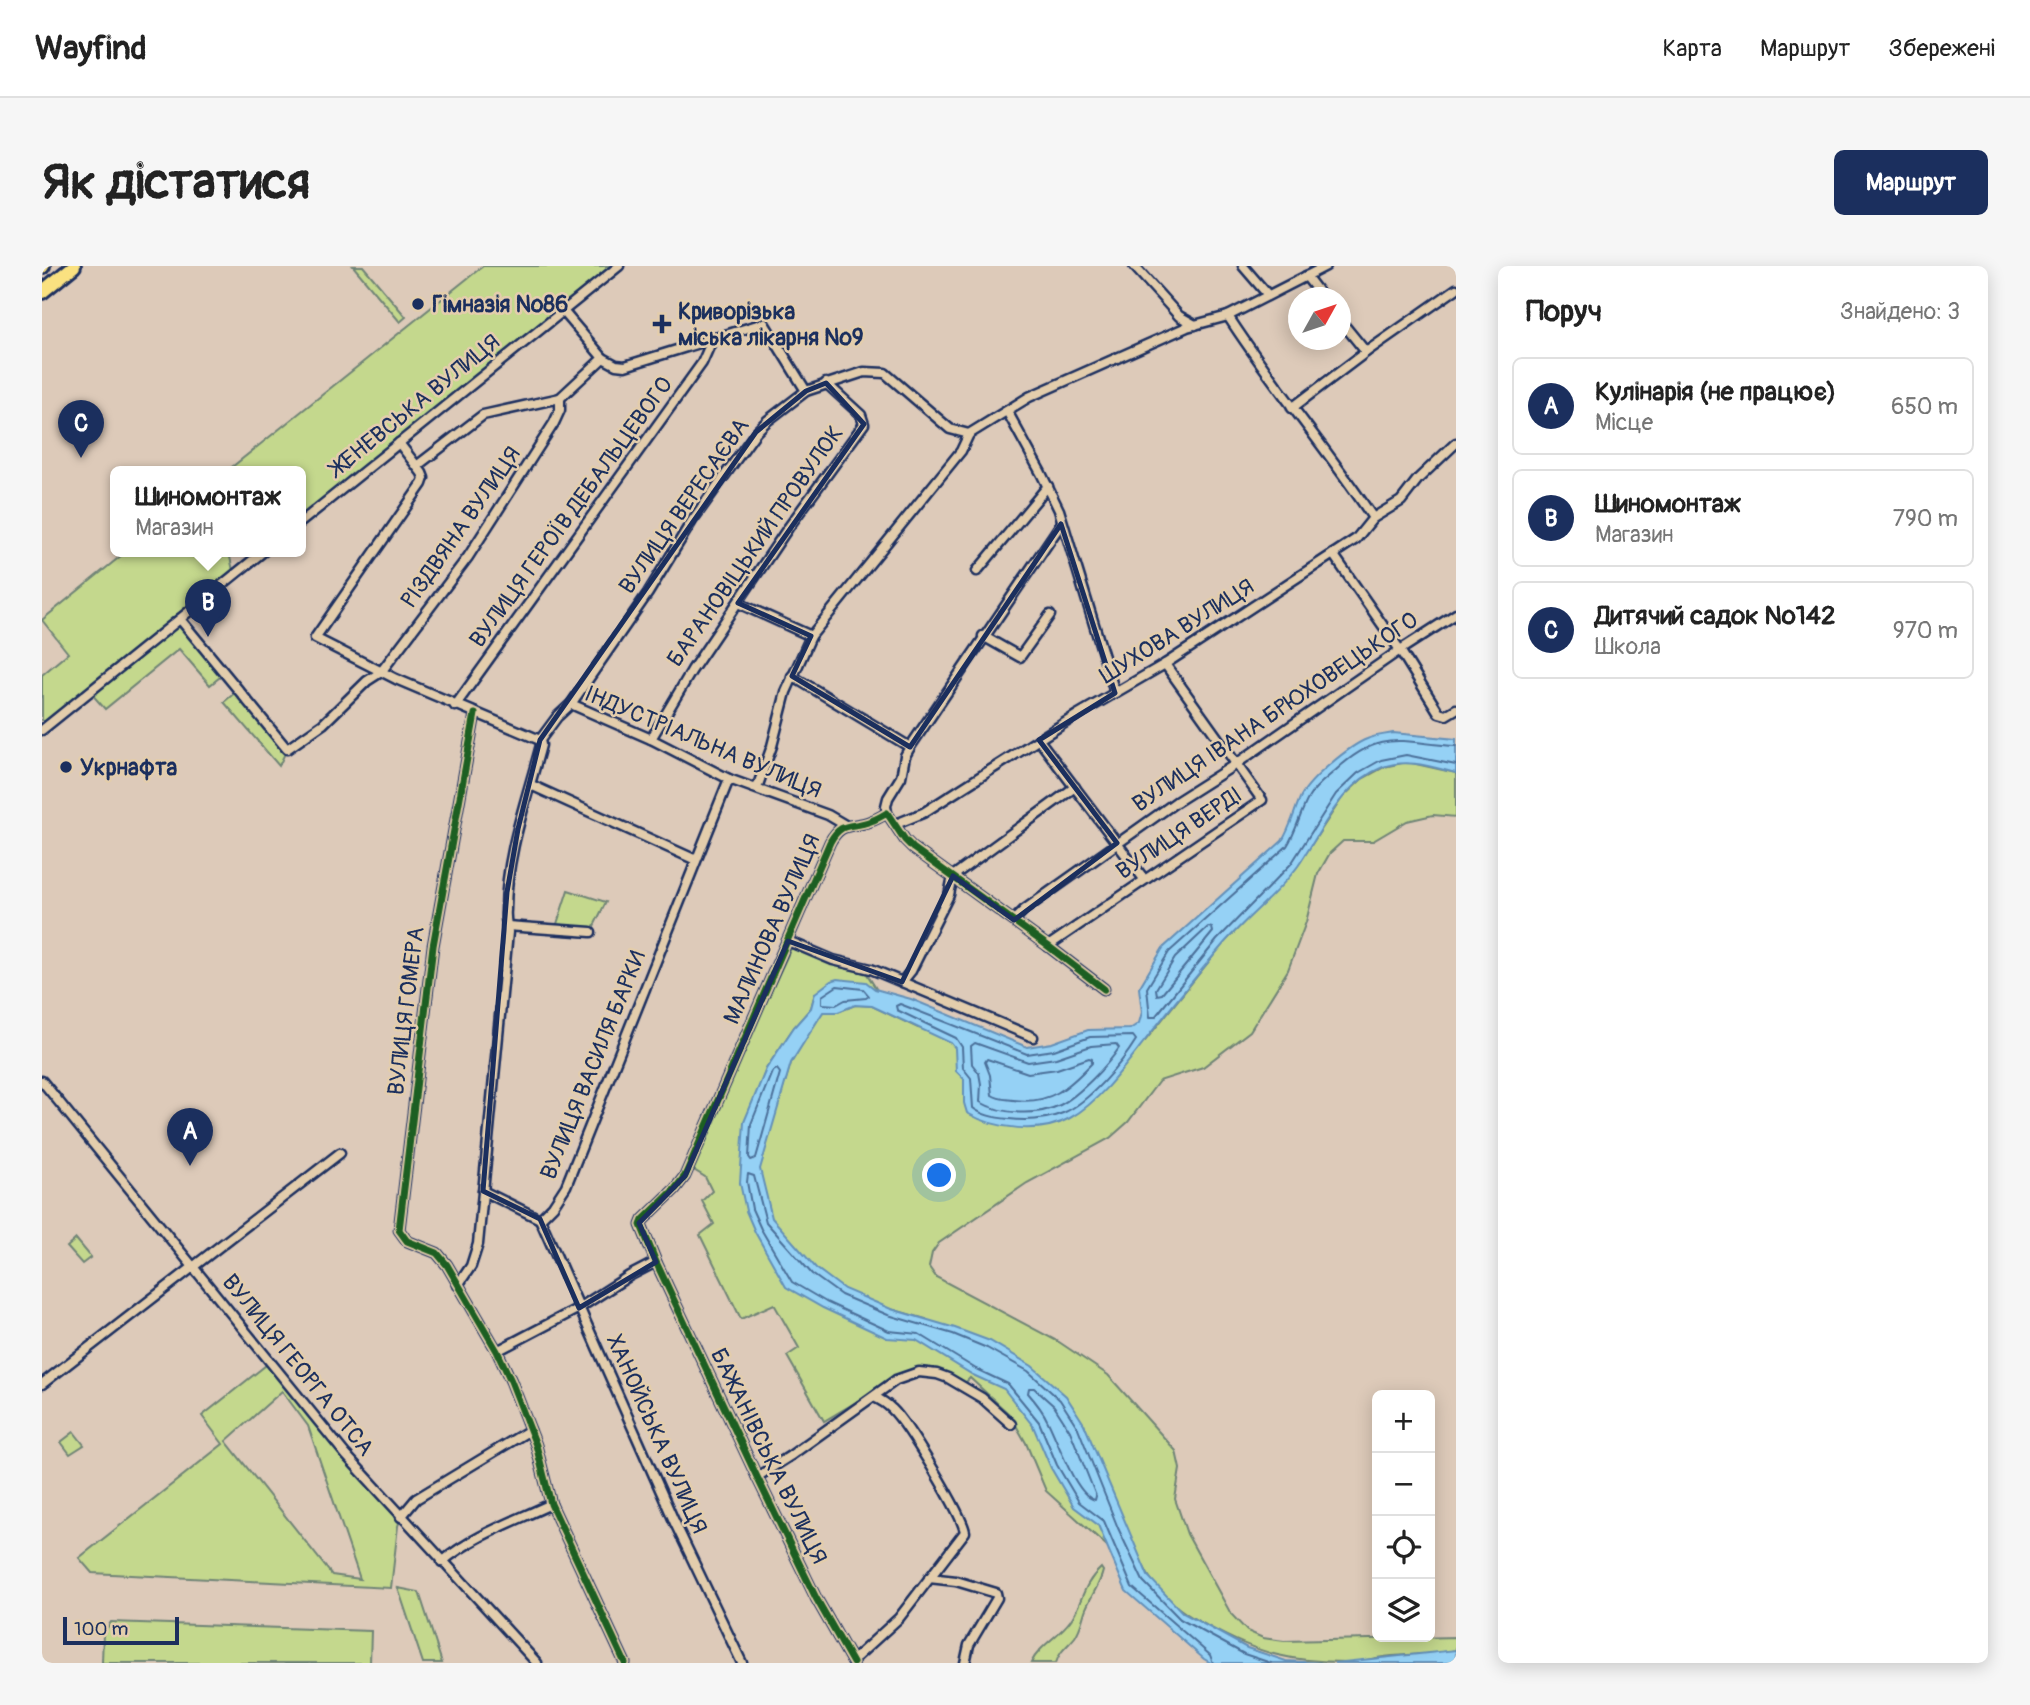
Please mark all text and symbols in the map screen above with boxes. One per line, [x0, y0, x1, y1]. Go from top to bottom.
text: Wayfind [35, 28, 147, 69]
text: Карта [1663, 34, 1722, 63]
text: Маршрут [1760, 34, 1850, 63]
text: Збережені [1888, 34, 1995, 63]
button: Маршрут [1834, 150, 1988, 215]
text: Як дістатися [42, 152, 310, 213]
north arrow [1288, 287, 1351, 350]
place label: Гімназія №86 [432, 290, 568, 319]
text: Поруч [1526, 293, 1602, 330]
marker: Гімназія №86 [410, 296, 426, 312]
place label: Криворізька міська лікарня №9 [678, 297, 864, 352]
text: Знайдено: 3 [1840, 297, 1960, 326]
marker: Криворізька міська лікарня №9 [652, 314, 672, 334]
street label: ЖЕНЕВСЬКА ВУЛИЦЯ [322, 327, 506, 484]
street label: ВУЛИЦЯ ГЕРОЇВ ДЕБАЛЬЦЕВОГО [463, 371, 679, 653]
text: Кулінарія (не працює) [1595, 376, 1836, 408]
text: A [1544, 392, 1558, 421]
text: 650 m [1891, 392, 1958, 421]
pin: C [58, 400, 104, 458]
text: Місце [1595, 408, 1653, 437]
street label: ВУЛИЦЯ ВЕРЕСАЄВА [612, 412, 756, 600]
street label: БАРАНОВІЦЬКИЙ ПРОВУЛОК [661, 420, 849, 672]
street label: РІЗДВЯНА ВУЛИЦЯ [395, 441, 527, 613]
popup [110, 466, 306, 557]
text: Шиномонтаж [135, 481, 281, 513]
text: Шиномонтаж [1595, 488, 1741, 520]
text: B [1544, 504, 1558, 533]
text: 790 m [1893, 504, 1958, 533]
text: Магазин [135, 513, 214, 542]
text: Магазин [1595, 520, 1674, 549]
street label: ШУХОВА ВУЛИЦЯ [1094, 572, 1260, 690]
pin: B [185, 579, 231, 637]
text: Дитячий садок №142 [1595, 600, 1835, 632]
street label: ВУЛИЦЯ ІВАНА БРЮХОВЕЦЬКОГО [1127, 605, 1423, 819]
text: C [1544, 616, 1558, 645]
text: 970 m [1893, 616, 1958, 645]
text: Школа [1595, 632, 1661, 661]
street label: ІНДУСТРІАЛЬНА ВУЛИЦЯ [580, 679, 826, 805]
place label: Укрнафта [80, 753, 177, 782]
marker: Укрнафта [58, 759, 74, 775]
street label: ВУЛИЦЯ ВЕРДІ [1110, 780, 1248, 886]
street label: МАЛИНОВА ВУЛИЦЯ [717, 829, 827, 1029]
street label: ВУЛИЦЯ ГОМЕРА [381, 925, 431, 1097]
street label: ВУЛИЦЯ ВАСИЛЯ БАРКИ [534, 946, 652, 1184]
pin: A [167, 1108, 213, 1166]
your location [922, 1158, 956, 1192]
street label: ВУЛИЦЯ ГЕОРГА ОТСА [216, 1268, 380, 1462]
street label: ХАНОЙСЬКА ВУЛИЦЯ [600, 1330, 714, 1538]
street label: БАЖАНІВСЬКА ВУЛИЦЯ [704, 1343, 834, 1569]
map controls [1372, 1390, 1435, 1642]
button: + [1372, 1390, 1435, 1453]
button: − [1372, 1453, 1435, 1516]
button: locate [1372, 1516, 1435, 1579]
button: layers [1372, 1579, 1435, 1642]
scale bar [63, 1614, 178, 1646]
text: 100 m [74, 1617, 128, 1641]

